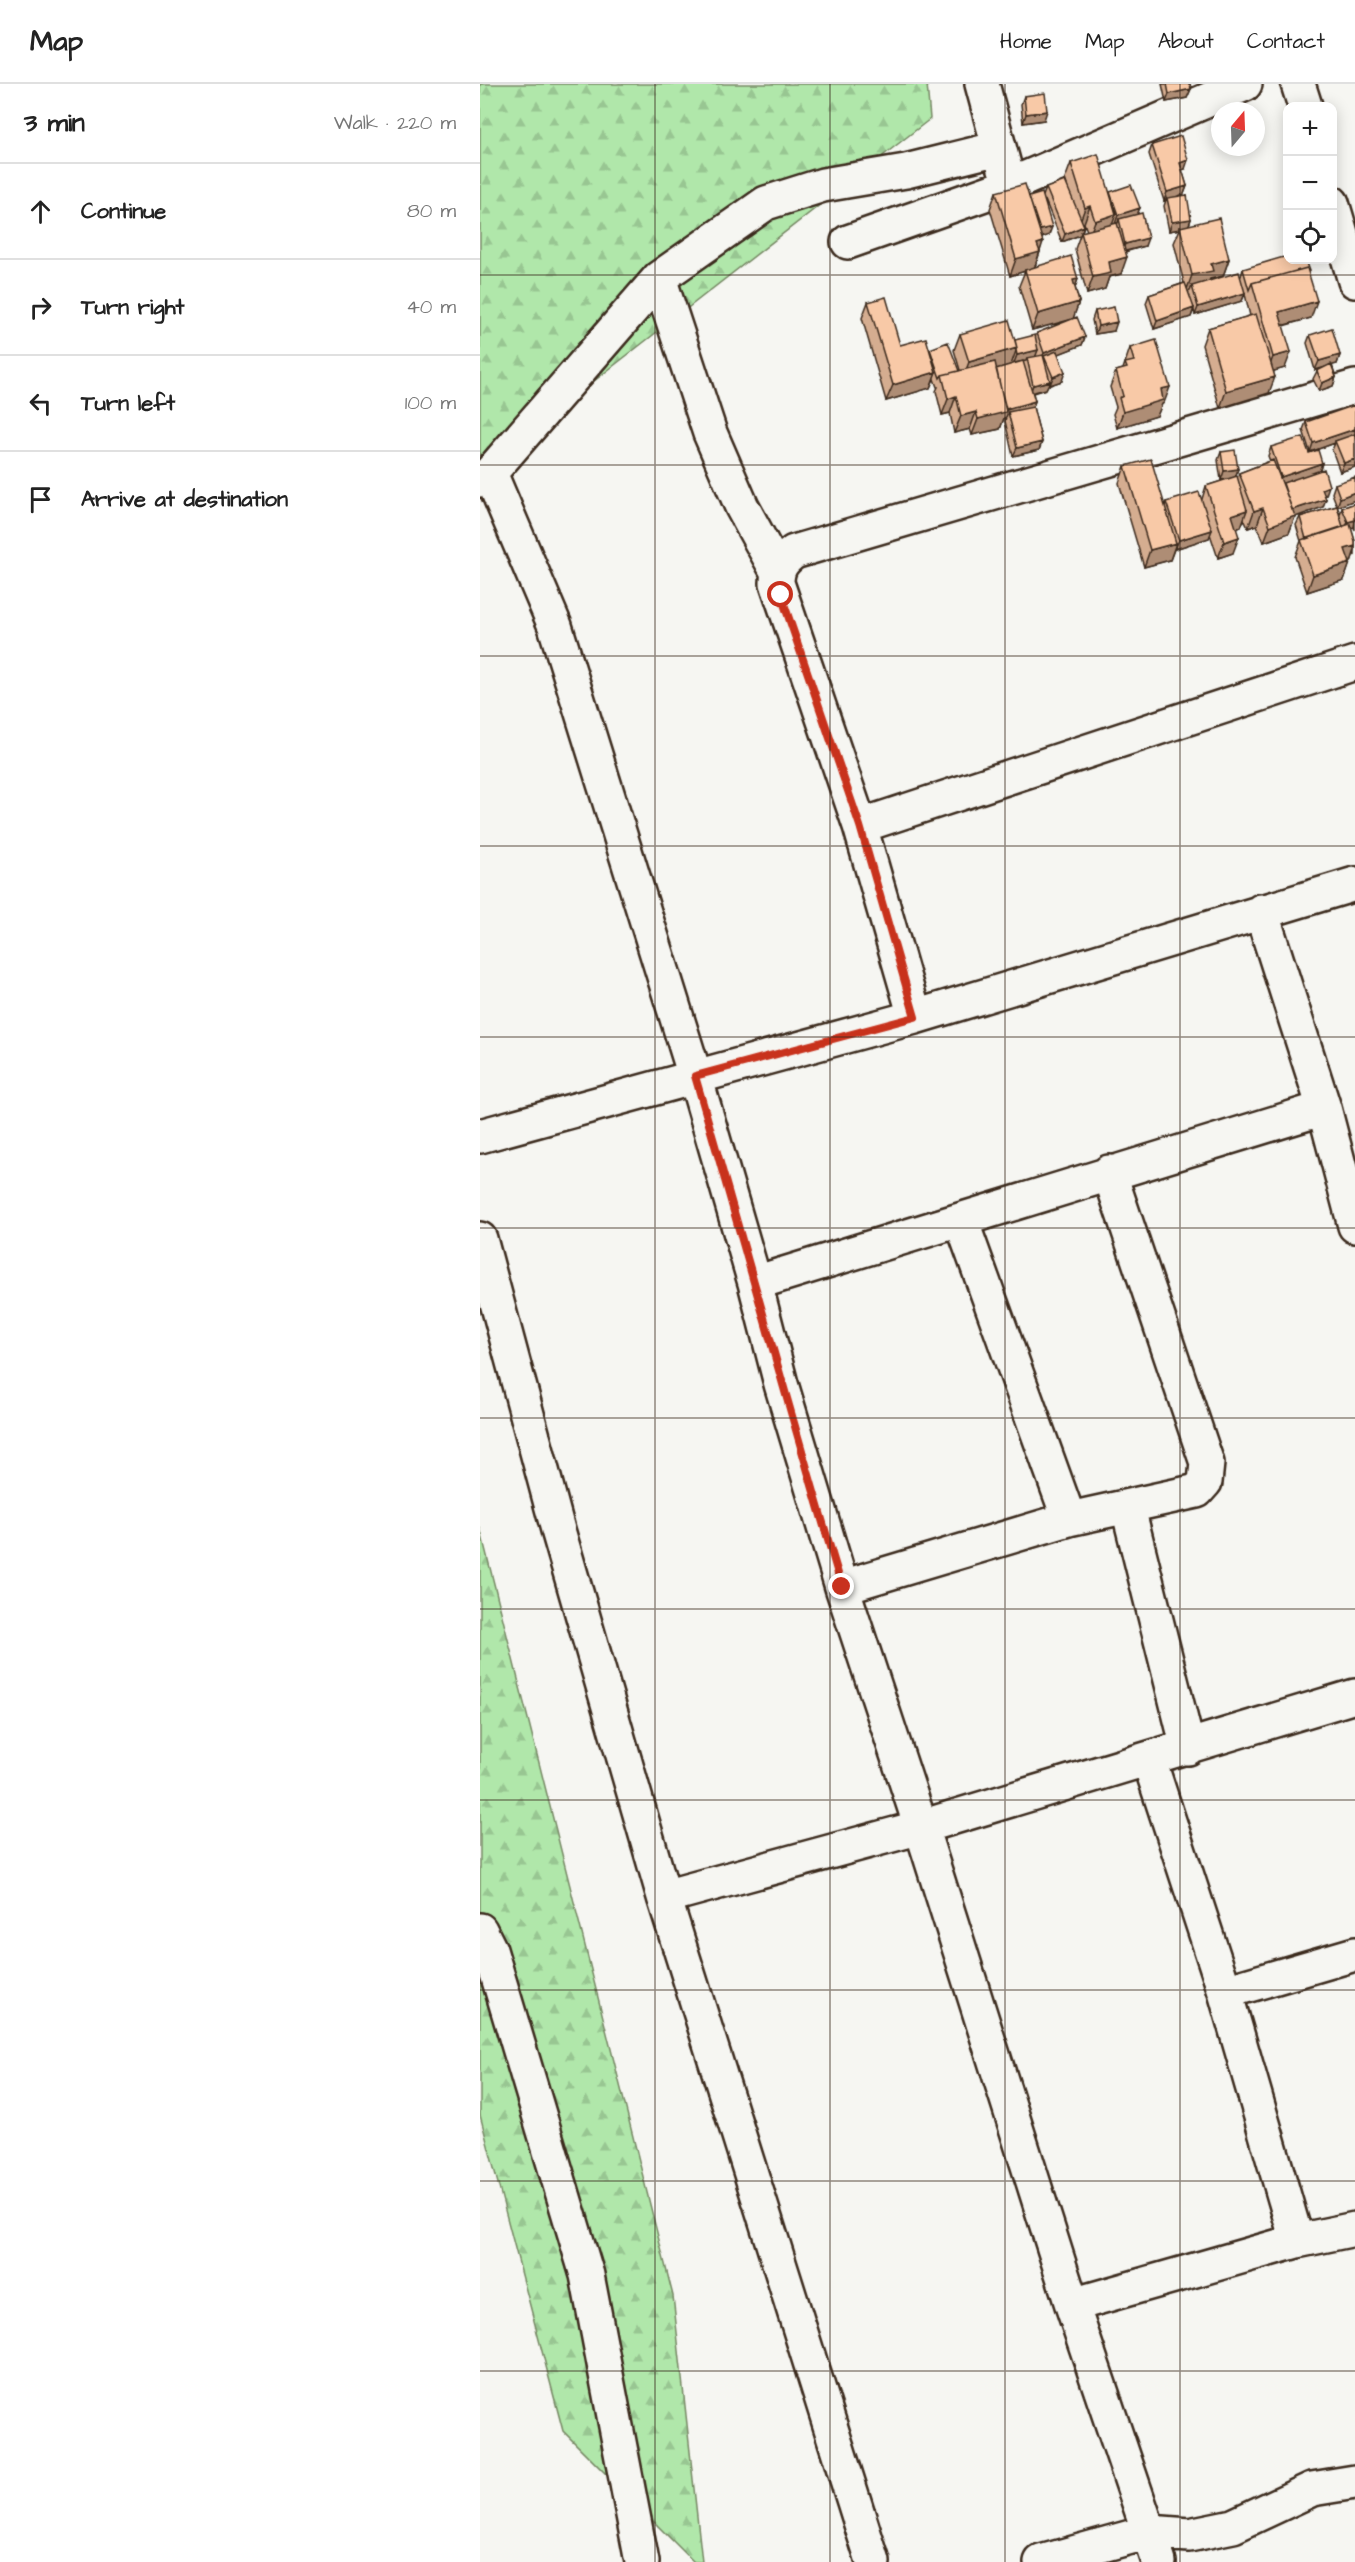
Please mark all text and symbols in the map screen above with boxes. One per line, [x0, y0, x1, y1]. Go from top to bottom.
text: Map [30, 22, 83, 61]
text: Home [1000, 27, 1052, 56]
text: Map [1085, 27, 1125, 56]
text: About [1158, 27, 1214, 56]
text: Contact [1247, 27, 1325, 56]
north arrow [1211, 102, 1265, 156]
map controls [1283, 102, 1337, 264]
button: + [1283, 102, 1337, 156]
text: 3 min [24, 105, 85, 141]
text: Walk · 220 m [334, 109, 456, 137]
button: − [1283, 156, 1337, 210]
icon: ahead [24, 195, 57, 228]
text: Continue [81, 196, 166, 227]
text: 80 m [407, 197, 456, 225]
button: locate [1283, 210, 1337, 264]
icon: right [24, 291, 57, 324]
text: Turn right [81, 292, 184, 323]
text: 40 m [406, 293, 456, 321]
icon: left [24, 387, 57, 420]
text: Turn left [81, 388, 175, 419]
text: 100 m [405, 389, 456, 417]
icon: arrive [24, 483, 57, 516]
text: Arrive at destination [81, 484, 288, 515]
route start [767, 581, 793, 607]
route end [828, 1573, 854, 1599]

